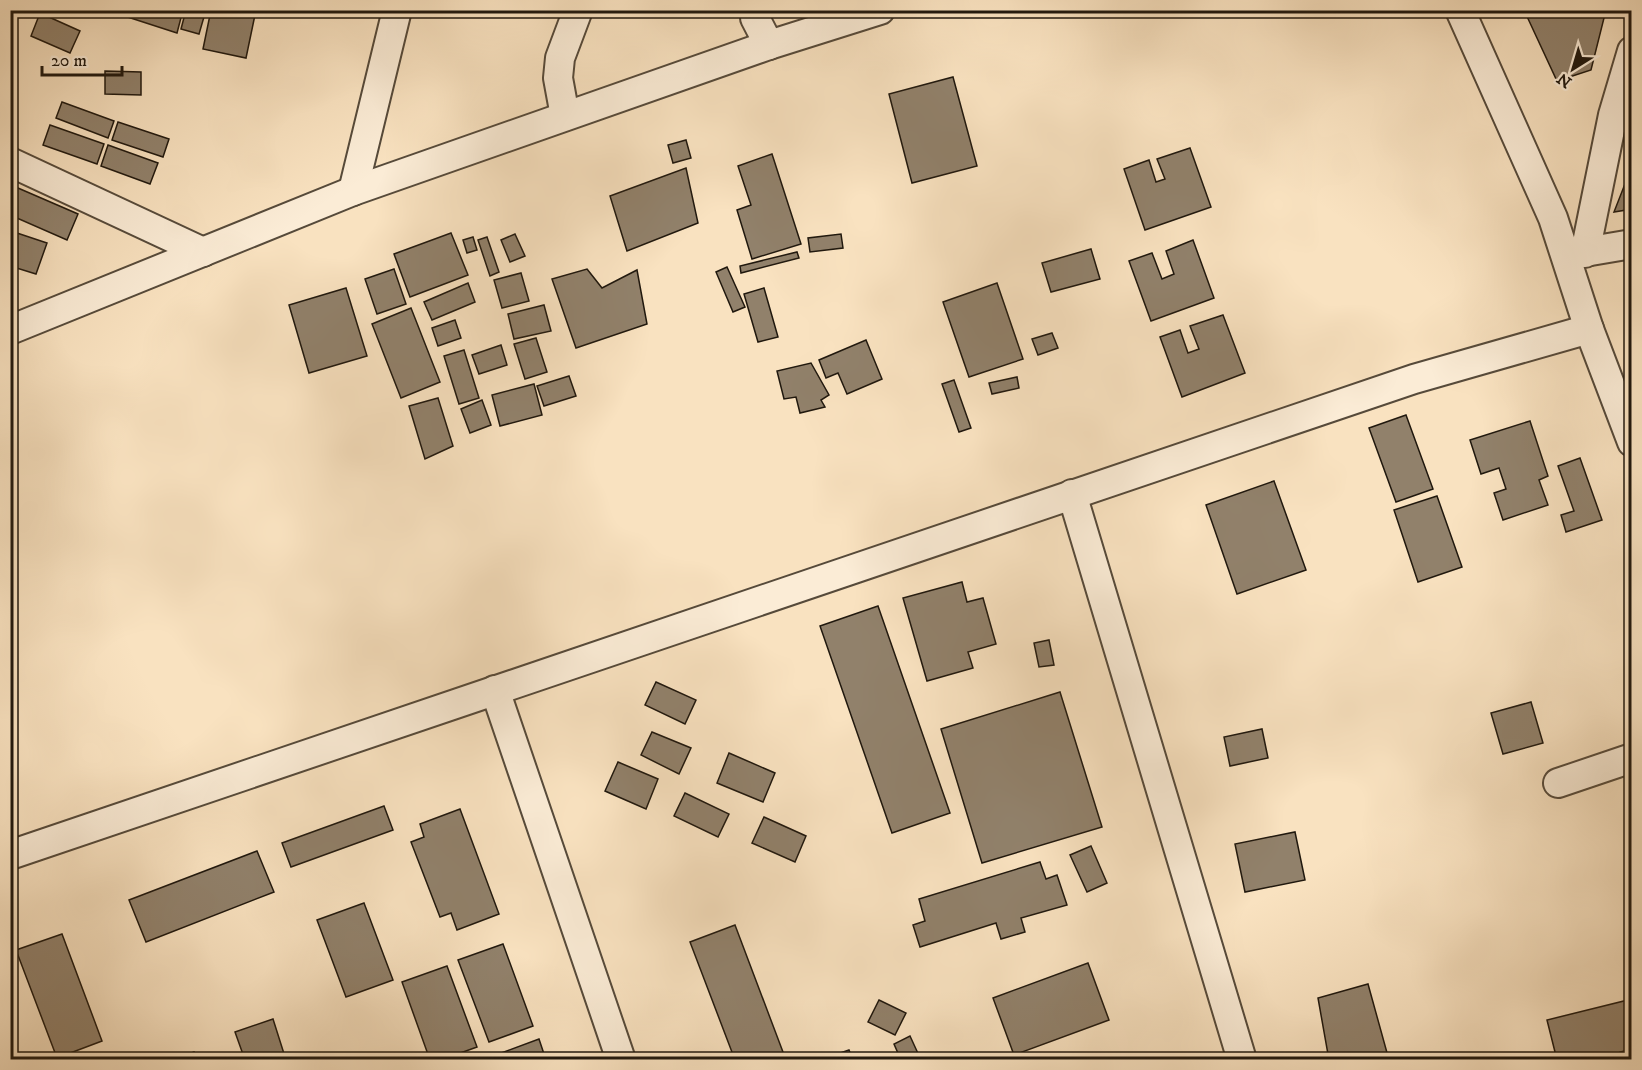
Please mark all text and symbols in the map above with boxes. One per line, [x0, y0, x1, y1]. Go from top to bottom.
scale bar [42, 39, 122, 77]
north arrow [1543, 39, 1603, 99]
text: 20 m [51, 50, 87, 72]
text: N [1553, 68, 1576, 92]

